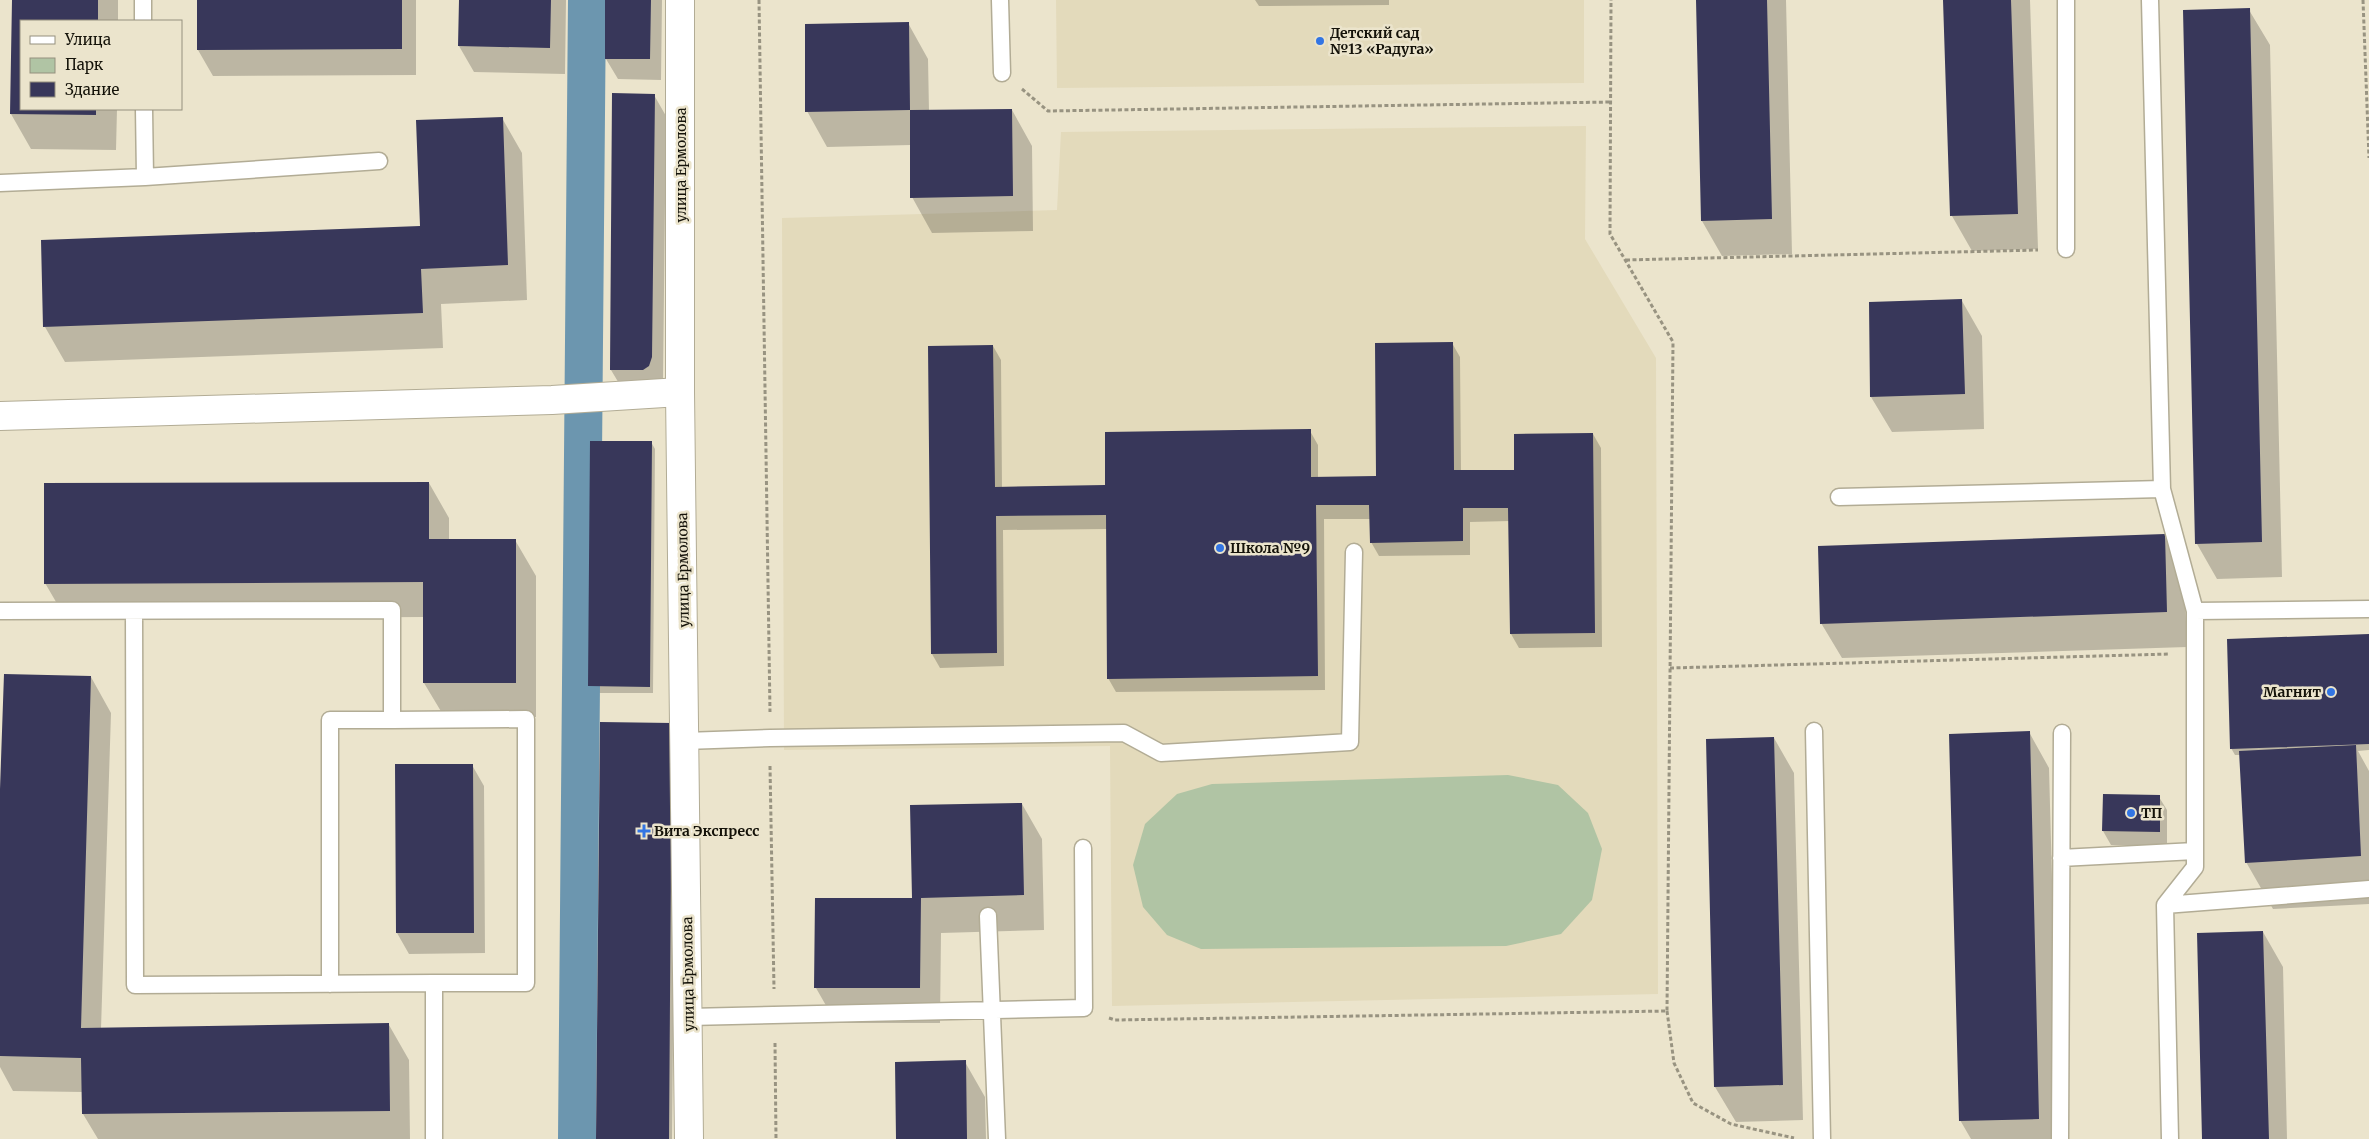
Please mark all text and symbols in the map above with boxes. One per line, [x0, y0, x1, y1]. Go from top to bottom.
legend [20, 20, 182, 110]
place label: Детский сад №13 «Радуга» [1330, 24, 1434, 58]
text: Улица [64, 30, 111, 49]
marker: Детский сад №13 «Радуга» [1314, 35, 1326, 47]
text: Парк [65, 55, 104, 74]
text: Здание [65, 80, 119, 99]
street label: улица Ермолова [672, 107, 690, 223]
street label: улица Ермолова [673, 512, 693, 628]
place label: Школа №9 [1230, 539, 1310, 557]
marker: Школа №9 [1214, 542, 1226, 554]
place label: Магнит [2263, 683, 2321, 701]
marker: Магнит [2325, 686, 2337, 698]
place label: ТП [2141, 804, 2162, 822]
marker: ТП [2125, 807, 2137, 819]
place label: Вита Экспресс [654, 822, 759, 840]
marker: Вита Экспресс [638, 825, 650, 837]
street label: улица Ермолова [678, 916, 698, 1032]

